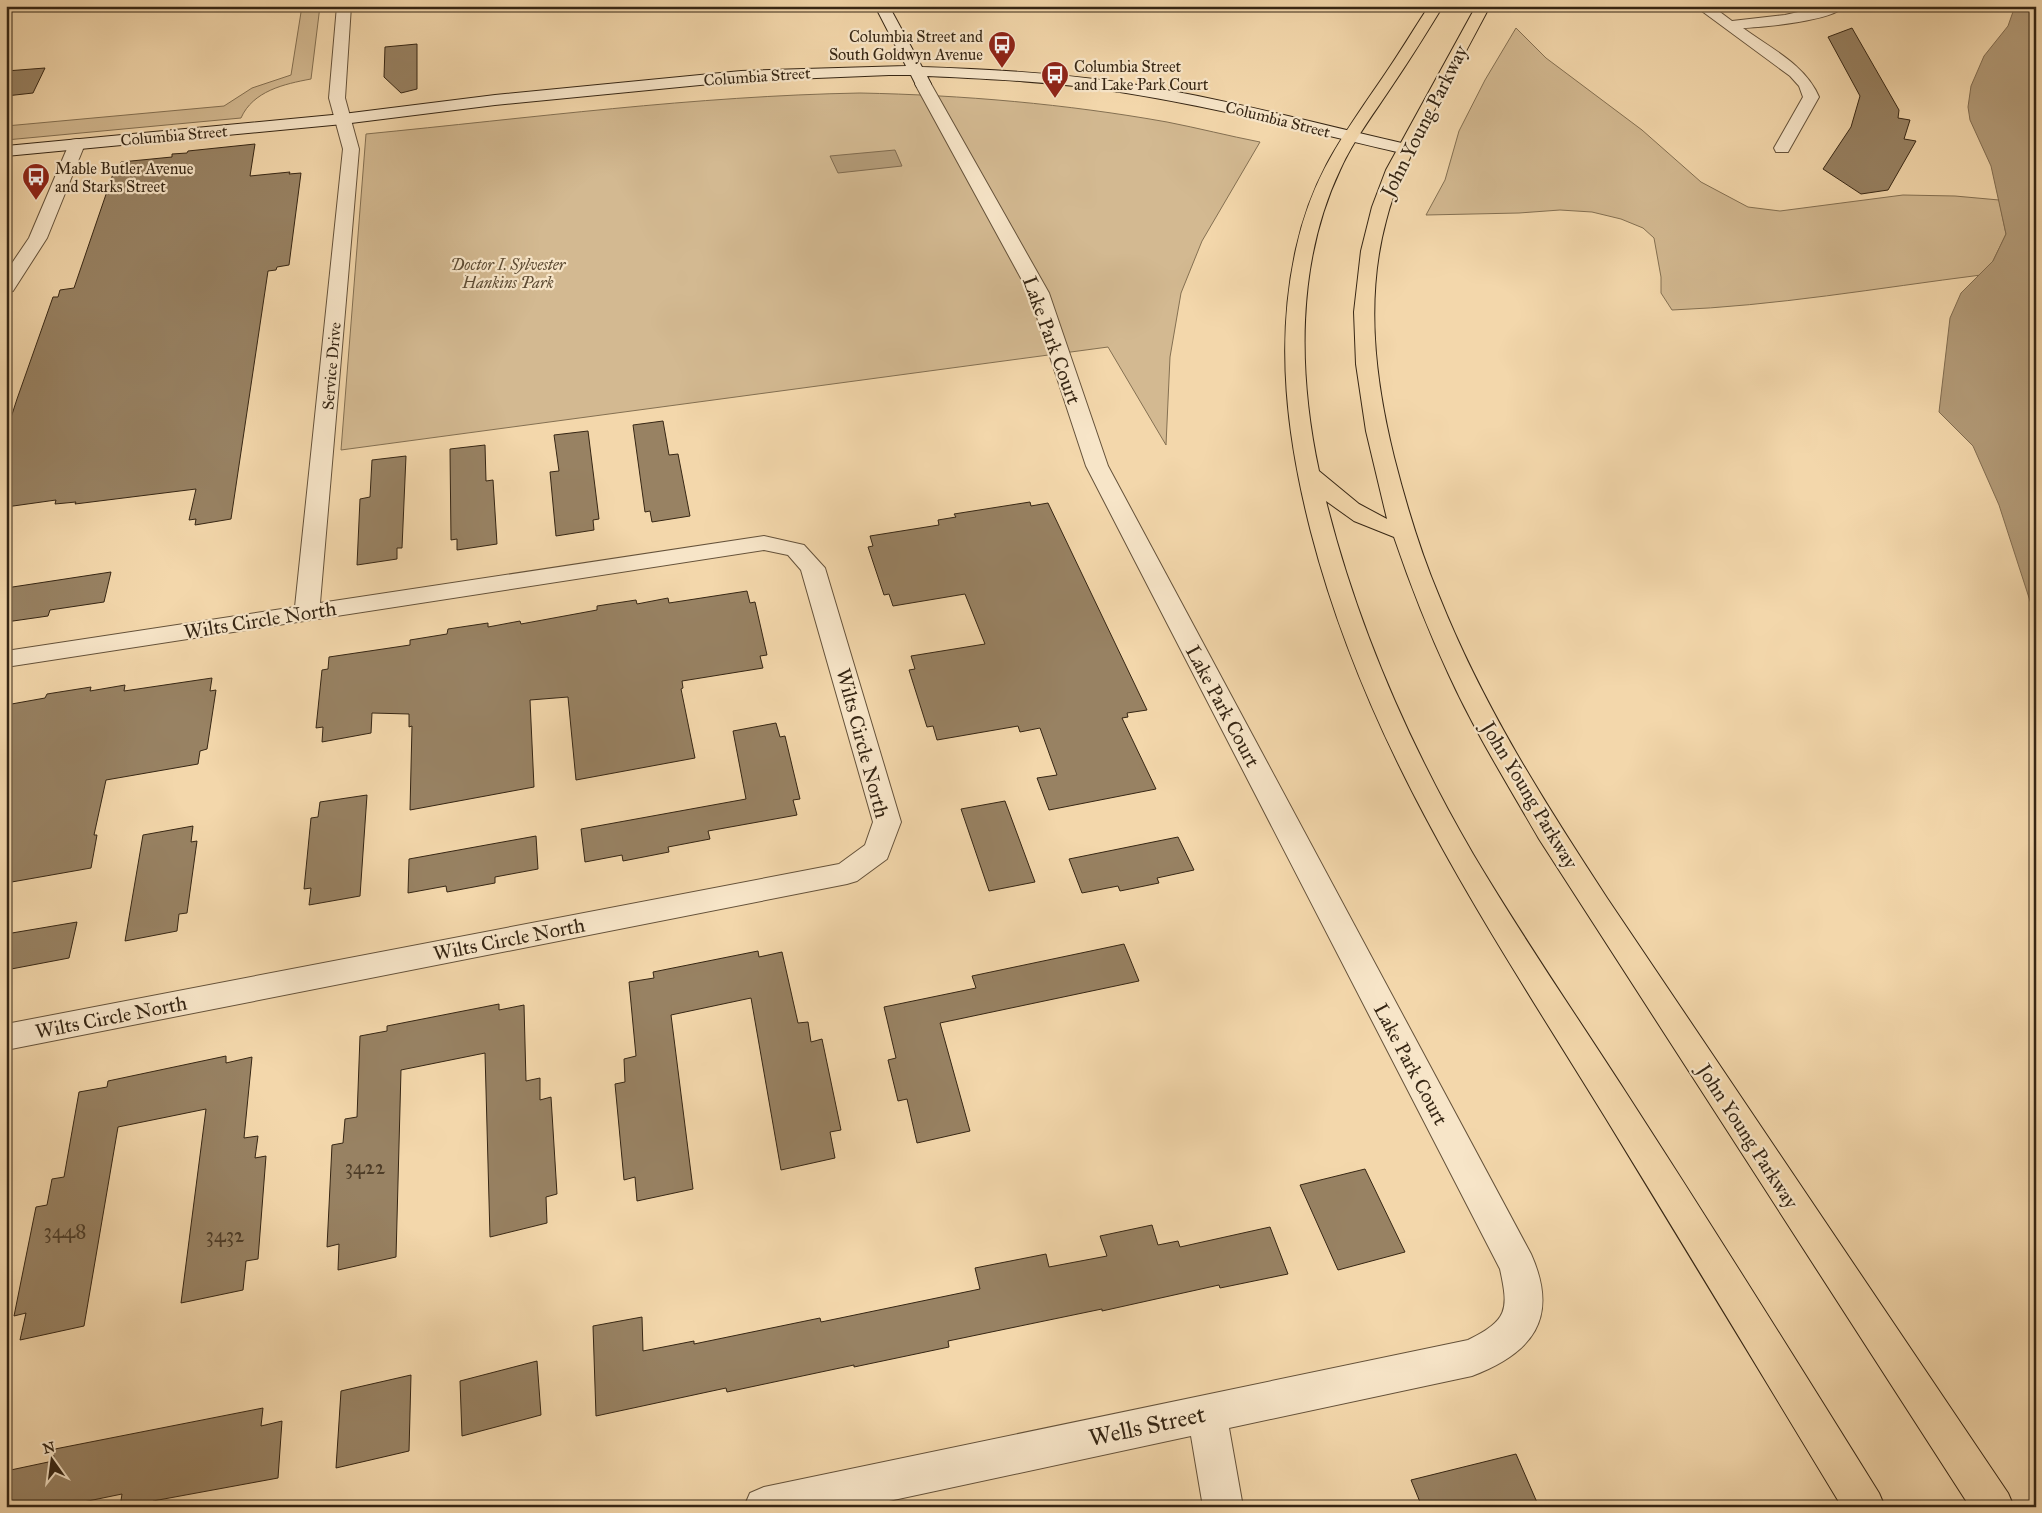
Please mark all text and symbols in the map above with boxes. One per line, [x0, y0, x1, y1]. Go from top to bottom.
place label: Columbia Street and South Goldwyn Avenue [829, 27, 983, 64]
bus stop icon: Columbia Street and South Goldwyn Avenue [987, 30, 1017, 69]
street label: John Young Parkway [1374, 40, 1474, 203]
place label: Columbia Street and Lake Park Court [1074, 57, 1209, 94]
bus stop icon: Columbia Street and Lake Park Court [1040, 60, 1070, 99]
street label: Columbia Street [703, 63, 812, 90]
street label: Columbia Street [1224, 97, 1333, 142]
street label: Columbia Street [120, 121, 229, 150]
place label: Mable Butler Avenue and Starks Street [55, 159, 194, 196]
bus stop icon: Mable Butler Avenue and Starks Street [21, 162, 51, 201]
park label: Doctor I. Sylvester Hankins Park [451, 255, 567, 292]
street label: Lake Park Court [1018, 273, 1086, 407]
street label: Service Drive [318, 321, 345, 411]
street label: Wilts Circle North [182, 596, 338, 644]
street label: Lake Park Court [1181, 641, 1265, 771]
street label: Wilts Circle North [831, 666, 895, 820]
street label: John Young Parkway [1475, 715, 1584, 874]
street label: Wilts Circle North [431, 913, 587, 965]
street label: Wilts Circle North [33, 991, 189, 1043]
street label: Lake Park Court [1369, 999, 1453, 1129]
street label: John Young Parkway [1690, 1058, 1804, 1214]
house number: 3422 [345, 1154, 386, 1180]
house number: 3448 [44, 1218, 86, 1244]
house number: 3432 [206, 1222, 245, 1248]
street label: Wells Street [1086, 1399, 1208, 1453]
north arrow [28, 1436, 78, 1486]
text: N [41, 1438, 57, 1458]

